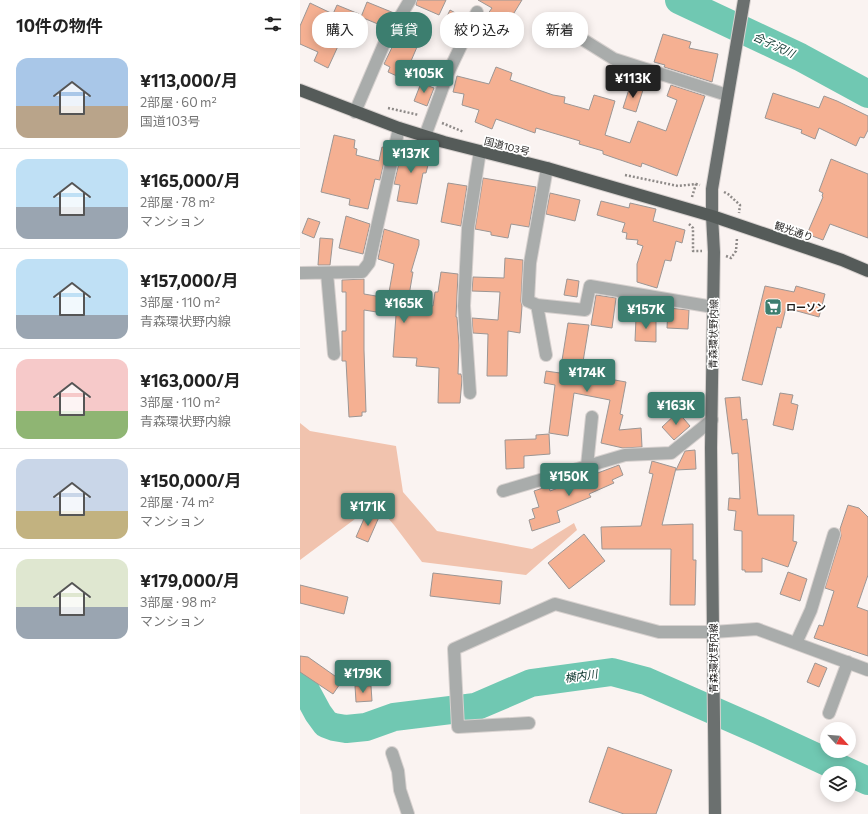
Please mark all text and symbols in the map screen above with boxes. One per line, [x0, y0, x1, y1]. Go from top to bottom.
chip: 購入 [312, 12, 368, 48]
chip: 賃貸 [376, 12, 432, 48]
chip: 絞り込み [440, 12, 524, 48]
chip: 新着 [532, 12, 588, 48]
icon: filters [262, 13, 284, 35]
text: 10件の物件 [16, 15, 103, 36]
water label: 合子沢川 [752, 29, 798, 60]
pin: ¥105K [396, 60, 452, 94]
text: ¥105K [404, 65, 444, 81]
pin: ¥113K [605, 65, 661, 99]
text: ¥113,000/月 [140, 70, 238, 91]
text: ¥113K [615, 70, 651, 86]
icon: home [48, 74, 96, 122]
text: 2部屋 · 60 m² [140, 94, 217, 110]
text: 国道103号 [140, 113, 200, 129]
street label: 国道103号 [483, 135, 531, 157]
pin: ¥137K [383, 140, 439, 174]
text: ¥137K [392, 145, 430, 161]
text: ¥165,000/月 [140, 170, 241, 191]
icon: home [48, 175, 96, 223]
text: 2部屋 · 78 m² [140, 194, 215, 210]
text: マンション [140, 213, 205, 229]
street label: 観光通り [773, 219, 815, 243]
text: ¥157,000/月 [140, 270, 239, 291]
icon: home [48, 275, 96, 323]
pin: ¥165K [376, 290, 432, 324]
text: 3部屋 · 110 m² [140, 294, 220, 310]
text: ¥165K [385, 295, 423, 311]
pin: ¥157K [618, 296, 674, 330]
supermarket icon: ローソン [763, 297, 783, 317]
street label: 青森環状野内線 [706, 299, 720, 369]
text: ¥157K [627, 301, 665, 317]
place label: ローソン [786, 301, 826, 313]
text: 青森環状野内線 [140, 313, 231, 329]
pin: ¥174K [559, 359, 615, 393]
text: ¥174K [568, 364, 606, 380]
text: ¥163,000/月 [140, 370, 241, 391]
icon: home [48, 375, 96, 423]
pin: ¥163K [648, 392, 704, 426]
text: 3部屋 · 110 m² [140, 394, 220, 410]
text: ¥163K [657, 397, 695, 413]
text: 青森環状野内線 [140, 413, 231, 429]
pin: ¥150K [541, 463, 597, 497]
text: ¥150K [549, 468, 589, 484]
text: ¥150,000/月 [140, 470, 242, 491]
icon: home [48, 475, 96, 523]
pin: ¥171K [340, 493, 396, 527]
text: 2部屋 · 74 m² [140, 494, 214, 510]
text: ¥171K [350, 498, 386, 514]
text: マンション [140, 513, 205, 529]
text: ¥179,000/月 [140, 570, 240, 591]
icon: home [48, 575, 96, 623]
text: 3部屋 · 98 m² [140, 594, 216, 610]
text: マンション [140, 613, 205, 629]
street label: 青森環状野内線 [707, 623, 719, 693]
pin: ¥179K [335, 660, 391, 694]
text: ¥179K [344, 665, 382, 681]
water label: 横内川 [564, 667, 599, 684]
north arrow [820, 722, 856, 758]
map controls [820, 722, 856, 802]
button: layers [820, 766, 856, 802]

